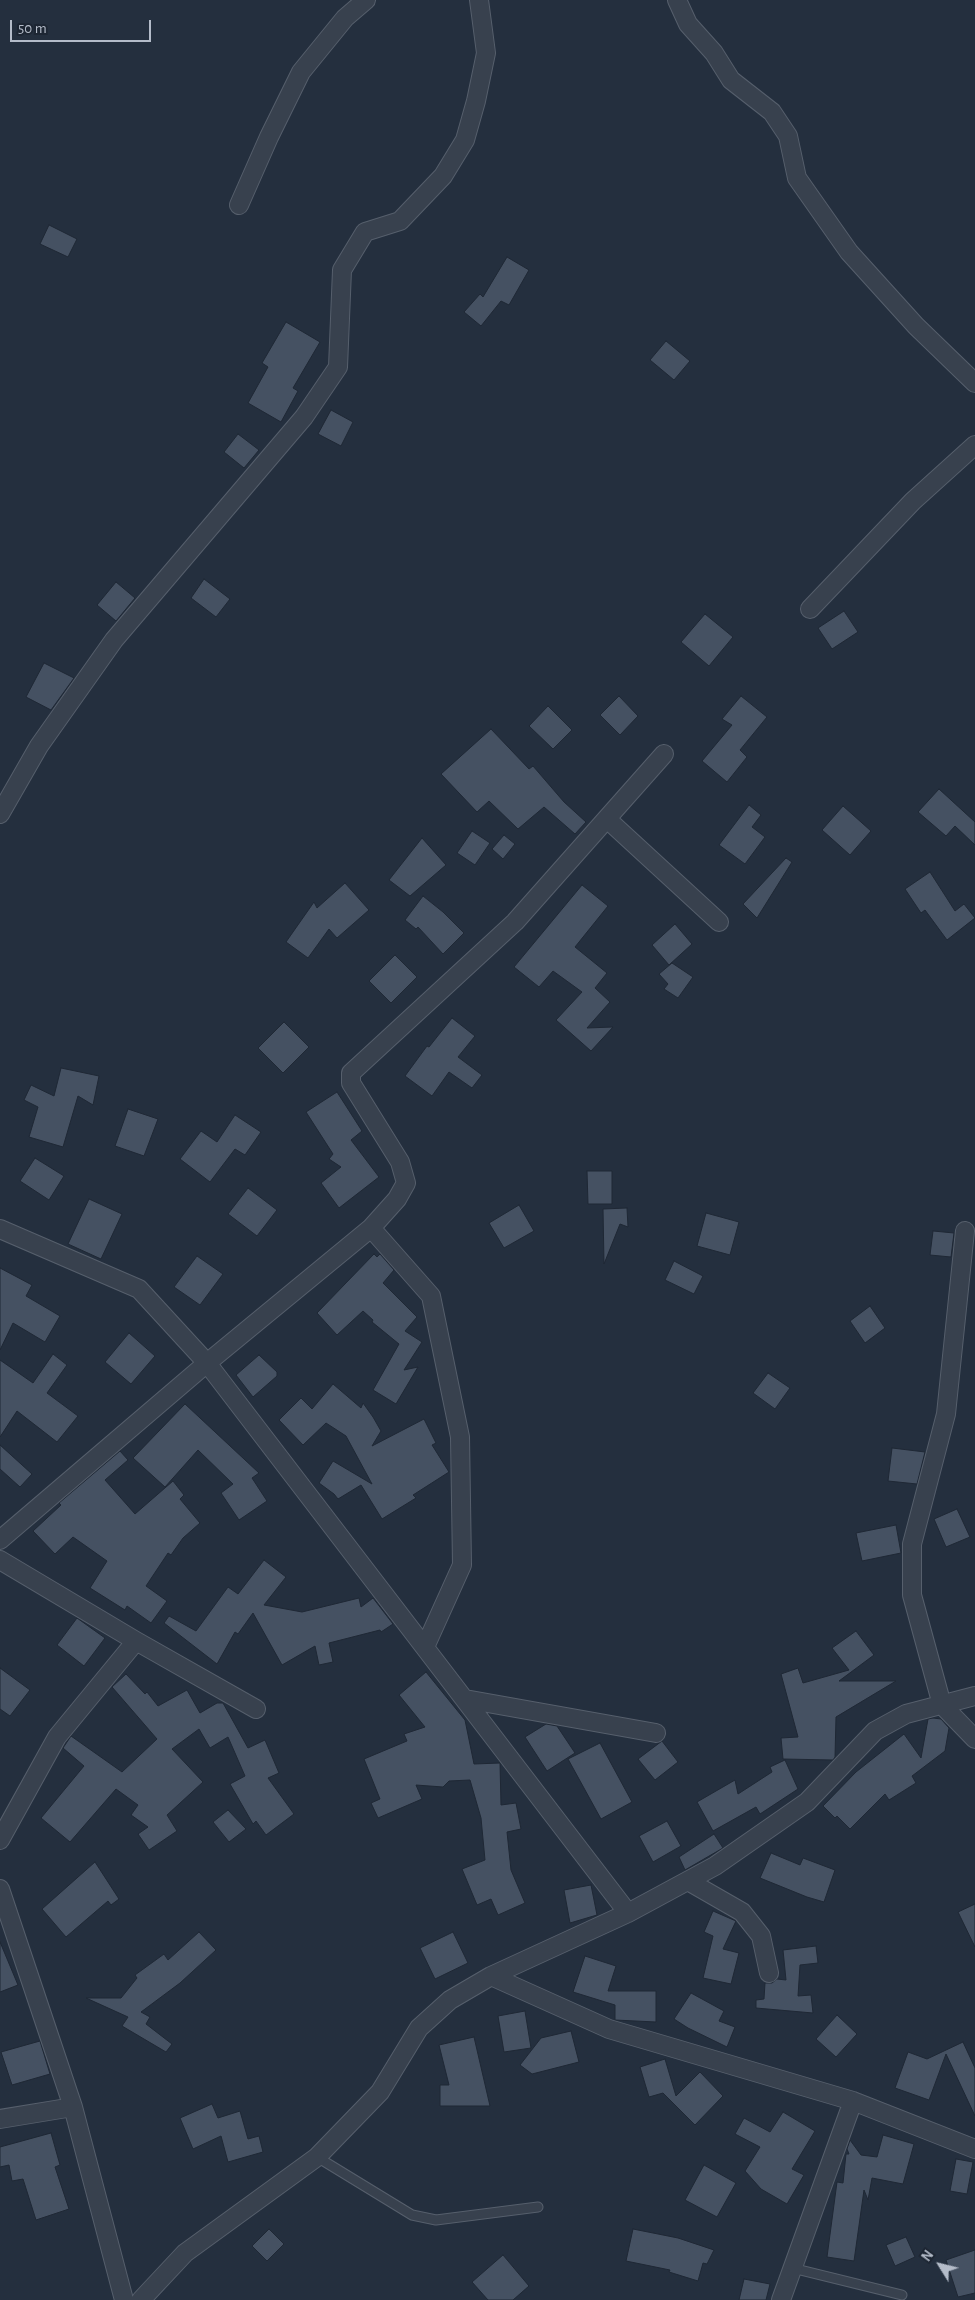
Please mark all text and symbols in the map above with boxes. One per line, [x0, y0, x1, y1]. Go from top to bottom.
scale bar [12, 10, 154, 42]
text: 50 m [18, 21, 47, 36]
north arrow [915, 2240, 965, 2290]
text: N [919, 2248, 936, 2264]

